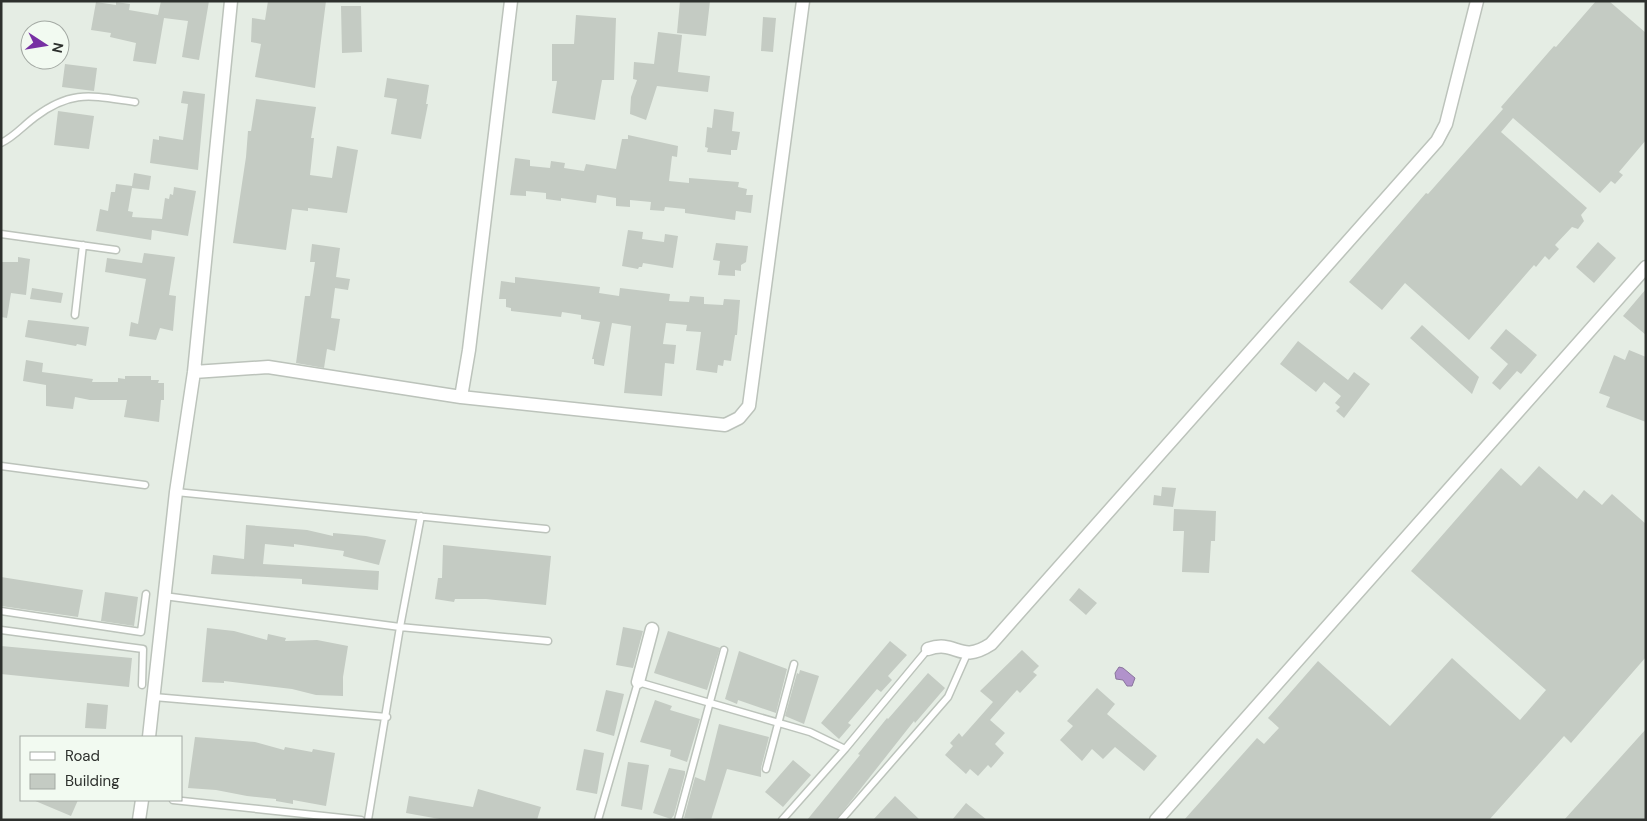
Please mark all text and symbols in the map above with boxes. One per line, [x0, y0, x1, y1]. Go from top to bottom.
north arrow [20, 20, 70, 70]
text: N [48, 41, 68, 55]
legend [20, 736, 182, 801]
text: Road [65, 746, 100, 766]
text: Building [65, 771, 120, 791]

